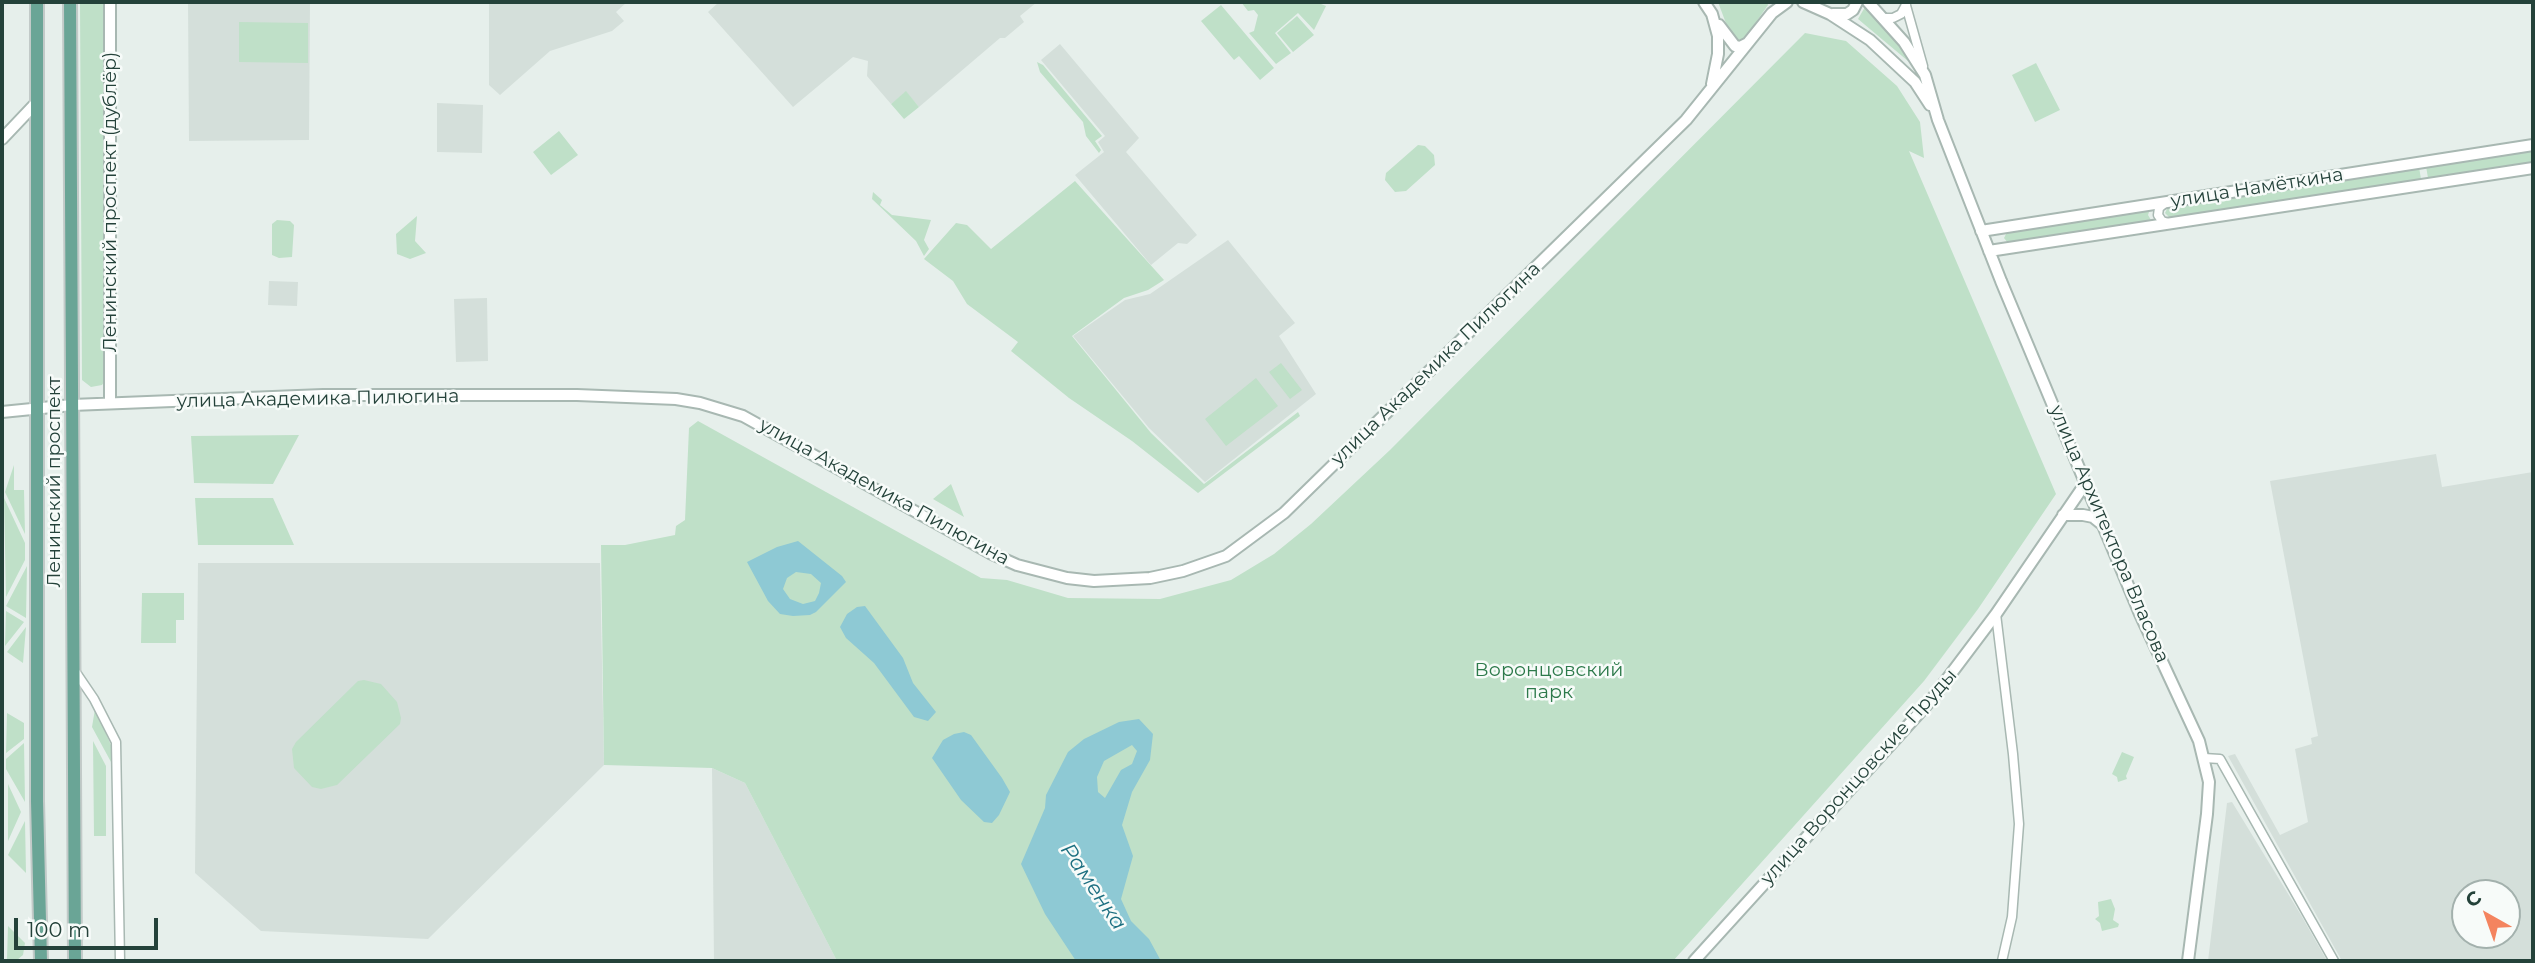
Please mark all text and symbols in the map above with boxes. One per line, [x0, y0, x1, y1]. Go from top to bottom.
street label: Ленинский проспект (дублёр) [99, 52, 121, 352]
street label: улица Намёткина [2169, 163, 2345, 213]
street label: улица Академика Пилюгина [1326, 258, 1546, 470]
street label: Ленинский проспект [43, 376, 65, 588]
street label: улица Академика Пилюгина [177, 385, 459, 413]
street label: улица Архитектора Власова [2044, 402, 2174, 666]
street label: улица Академика Пилюгина [755, 414, 1013, 570]
park label: Воронцовский парк [1475, 659, 1623, 703]
street label: улица Воронцовские Пруды [1756, 664, 1962, 890]
water label: Раменка [1055, 839, 1131, 935]
north arrow [2451, 879, 2521, 949]
text: С [2461, 886, 2486, 912]
scale bar [18, 904, 161, 948]
text: 100 m [27, 917, 90, 942]

